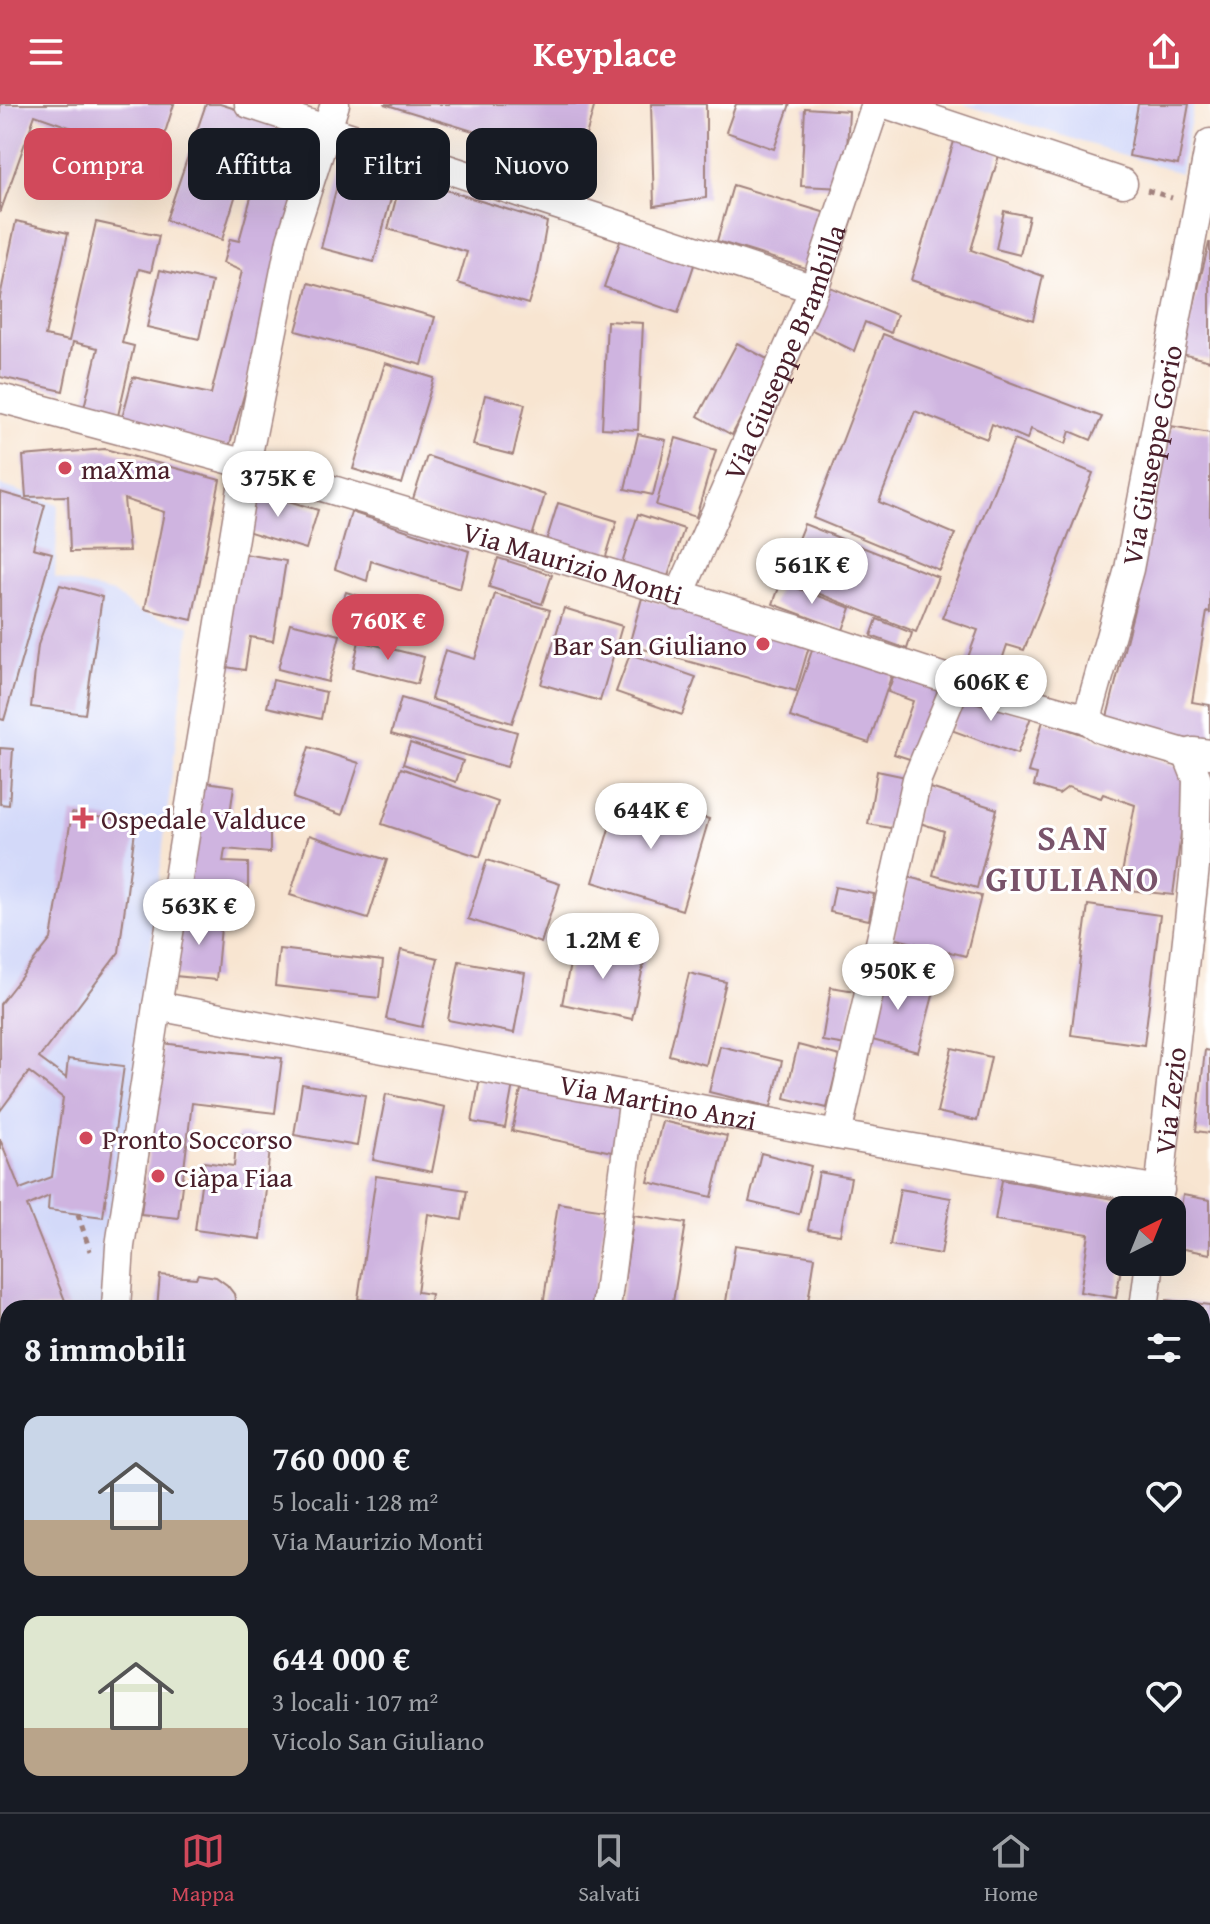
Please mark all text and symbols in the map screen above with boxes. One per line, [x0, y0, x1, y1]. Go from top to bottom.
text: Keyplace [533, 26, 677, 79]
icon: menu [24, 30, 68, 74]
icon: share [1142, 30, 1186, 74]
chip: Compra [24, 128, 172, 200]
chip: Affitta [188, 128, 320, 200]
chip: Filtri [336, 128, 450, 200]
chip: Nuovo [466, 128, 597, 200]
street label: Via Giuseppe Brambilla [712, 218, 855, 486]
street label: Via Giuseppe Gorio [1110, 341, 1192, 568]
place label: maXma [81, 448, 171, 489]
pin: 375K € [213, 451, 343, 519]
text: 375K € [240, 457, 316, 496]
marker: maXma [56, 459, 74, 477]
street label: Via Maurizio Monti [458, 510, 688, 615]
pin: 561K € [747, 538, 877, 606]
text: 561K € [774, 544, 850, 583]
pin: 760K € [323, 594, 453, 662]
text: 760K € [350, 600, 426, 639]
place label: Bar San Giuliano [553, 624, 747, 665]
marker: Bar San Giuliano [754, 635, 772, 653]
pin: 606K € [926, 655, 1056, 723]
text: 606K € [953, 661, 1029, 700]
pin: 644K € [586, 783, 716, 851]
text: 644K € [613, 789, 689, 828]
place label: Ospedale Valduce [101, 798, 306, 839]
marker: Ospedale Valduce [72, 807, 94, 829]
district label: SAN GIULIANO [986, 810, 1160, 904]
pin: 563K € [134, 879, 264, 947]
text: 563K € [161, 885, 237, 924]
pin: 1.2M € [538, 913, 668, 981]
text: 1.2M € [565, 919, 641, 958]
pin: 950K € [833, 944, 963, 1012]
text: 950K € [860, 950, 936, 989]
street label: Via Zezio [1143, 1045, 1195, 1157]
street label: Via Martino Anzi [556, 1062, 760, 1140]
place label: Pronto Soccorso [102, 1118, 293, 1159]
marker: Pronto Soccorso [77, 1129, 95, 1147]
place label: Ciàpa Fiaa [174, 1156, 294, 1197]
marker: Ciàpa Fiaa [149, 1167, 167, 1185]
north arrow [1106, 1196, 1186, 1276]
map controls [1106, 1196, 1186, 1276]
text: 8 immobili [24, 1324, 186, 1373]
icon: filters [1142, 1326, 1186, 1370]
text: 760 000 € [272, 1433, 410, 1482]
icon: home [88, 1448, 184, 1544]
icon: heart [1142, 1474, 1186, 1518]
text: 5 locali · 128 m² [272, 1482, 438, 1521]
text: Via Maurizio Monti [272, 1521, 483, 1560]
text: 644 000 € [272, 1633, 410, 1682]
icon: home [88, 1648, 184, 1744]
icon: heart [1142, 1674, 1186, 1718]
text: 3 locali · 107 m² [272, 1682, 438, 1721]
text: Vicolo San Giuliano [272, 1721, 484, 1760]
tab: Mappa [172, 1829, 234, 1909]
tab: Salvati [578, 1829, 640, 1909]
tab: Home [984, 1829, 1038, 1909]

